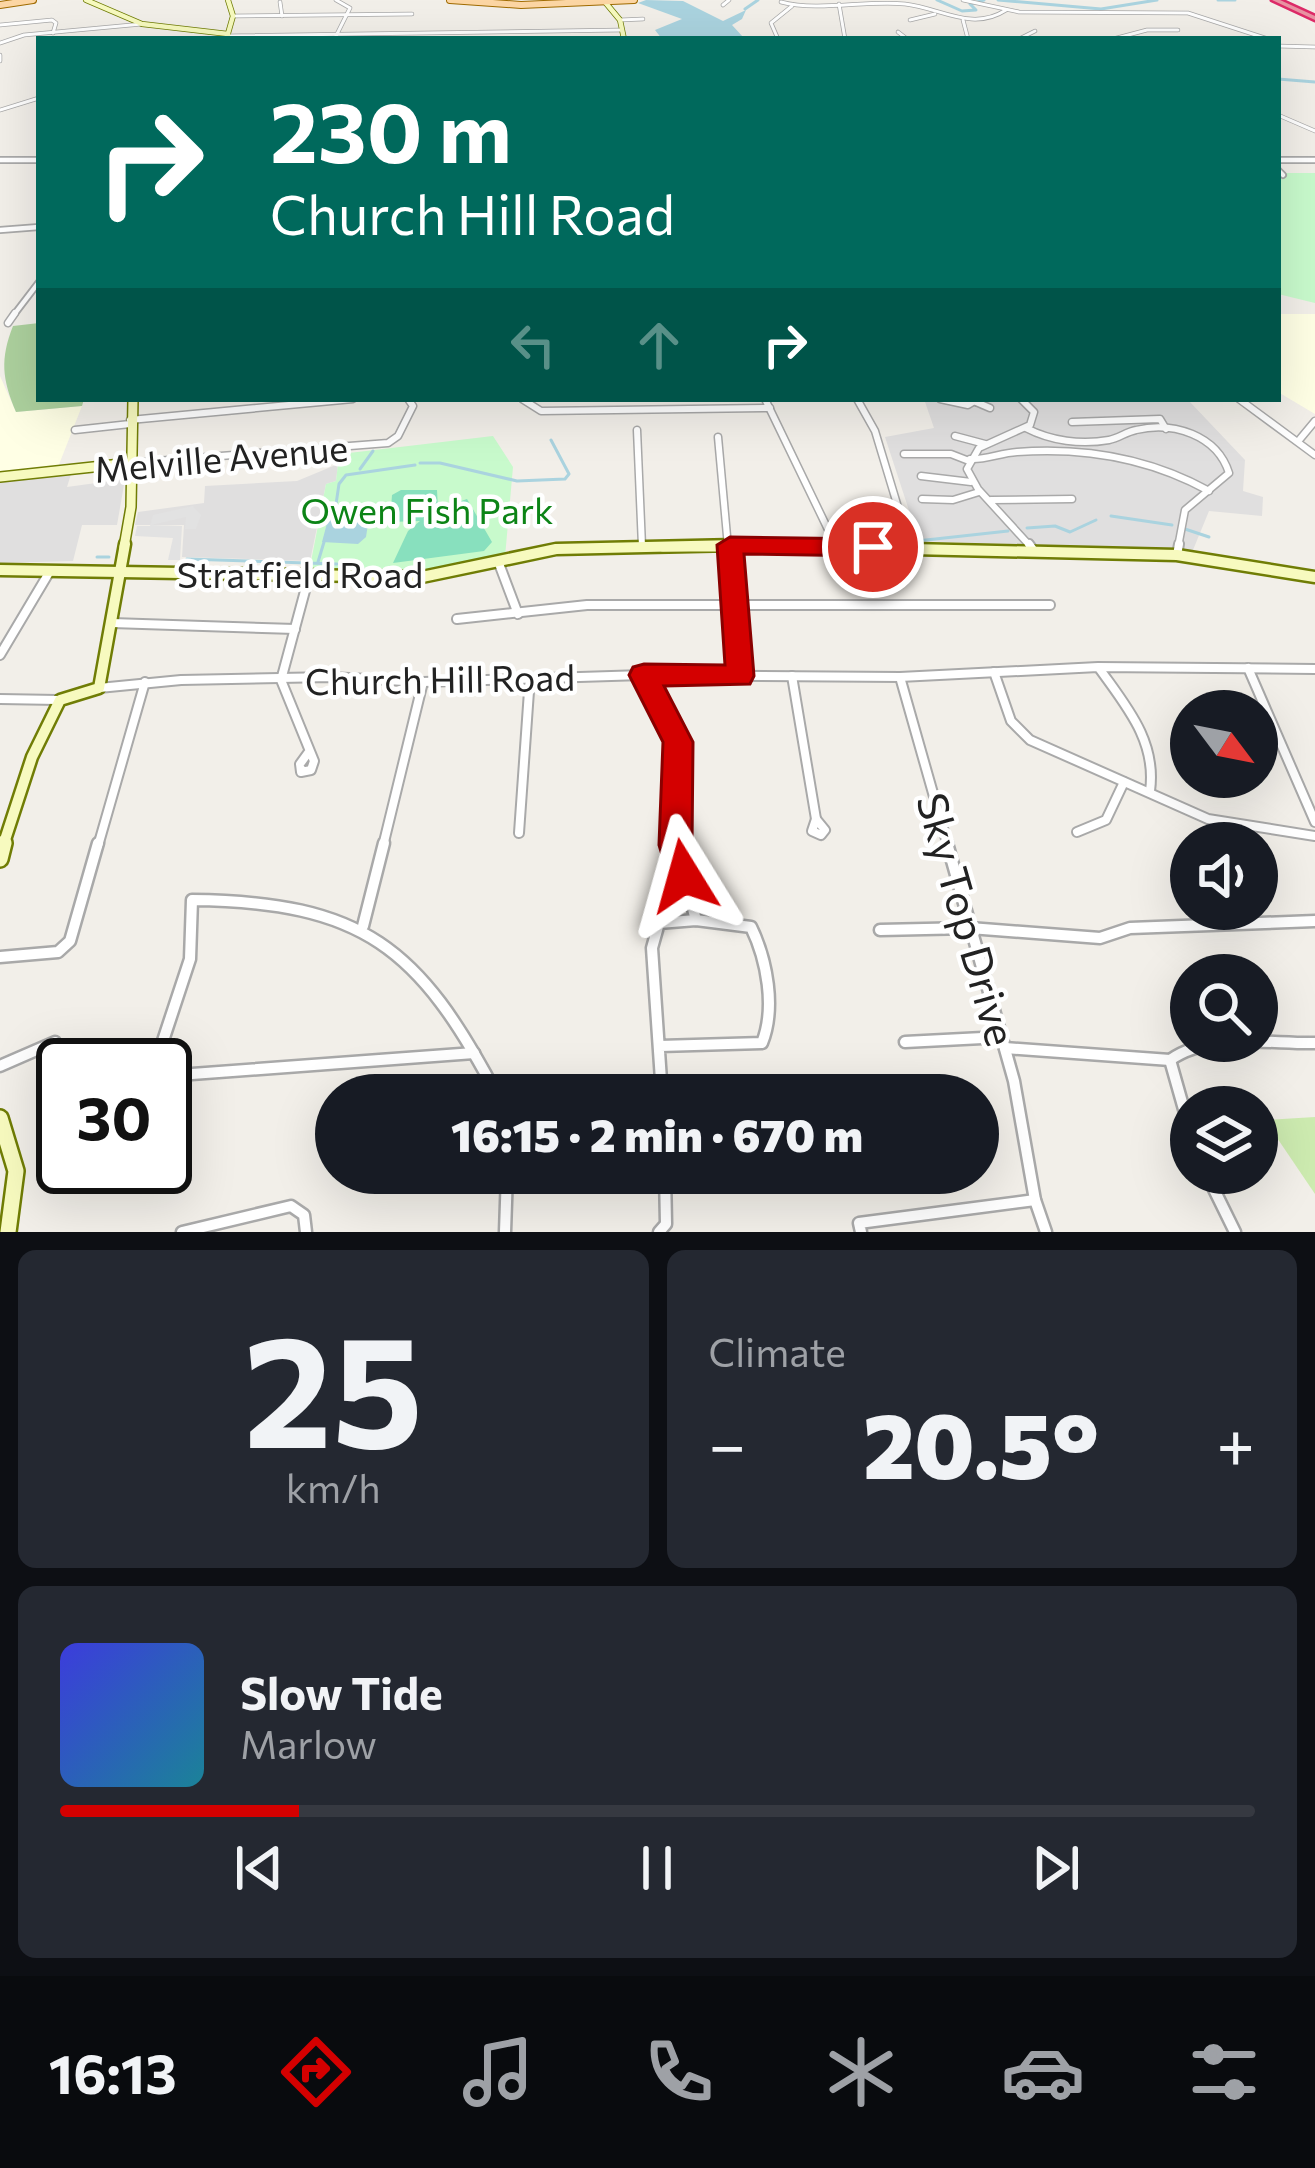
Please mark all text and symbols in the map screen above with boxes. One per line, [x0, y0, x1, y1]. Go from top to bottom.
text: 230 m [270, 78, 512, 180]
icon: right [72, 84, 228, 240]
text: Church Hill Road [270, 180, 675, 246]
icon: left [500, 312, 566, 378]
icon: ahead [626, 312, 692, 378]
icon: right [752, 312, 818, 378]
street label: Melville Avenue [92, 424, 350, 490]
park label: Owen Fish Park [300, 487, 554, 531]
pin [822, 496, 924, 598]
icon: arrive [840, 514, 906, 580]
street label: Stratfield Road [177, 551, 423, 595]
street label: Church Hill Road [305, 654, 575, 702]
north arrow [1170, 690, 1278, 798]
map controls [1170, 690, 1278, 1194]
street label: Sky Top Drive [907, 787, 1029, 1051]
position arrow [621, 813, 747, 939]
button: sound [1170, 822, 1278, 930]
button: search [1170, 954, 1278, 1062]
speed limit sign: 30 [36, 1038, 192, 1194]
button: layers [1170, 1086, 1278, 1194]
text: 16:15 · 2 min · 670 m [451, 1106, 863, 1161]
text: 25 [243, 1289, 423, 1480]
text: Climate [709, 1327, 846, 1375]
text: 20.5° [863, 1387, 1099, 1498]
text: − [709, 1402, 746, 1483]
text: + [1216, 1402, 1255, 1483]
text: km/h [286, 1463, 381, 1511]
text: Slow Tide [240, 1664, 443, 1719]
text: Marlow [240, 1719, 377, 1767]
icon: previous [226, 1835, 292, 1901]
icon: pause [624, 1835, 690, 1901]
icon: next [1023, 1835, 1089, 1901]
icon: directions [274, 2030, 358, 2114]
icon: music [456, 2030, 540, 2114]
icon: phone [637, 2030, 721, 2114]
icon: climate [819, 2030, 903, 2114]
icon: car [1001, 2030, 1085, 2114]
icon: filters [1182, 2030, 1266, 2114]
text: 16:13 [49, 2039, 177, 2105]

